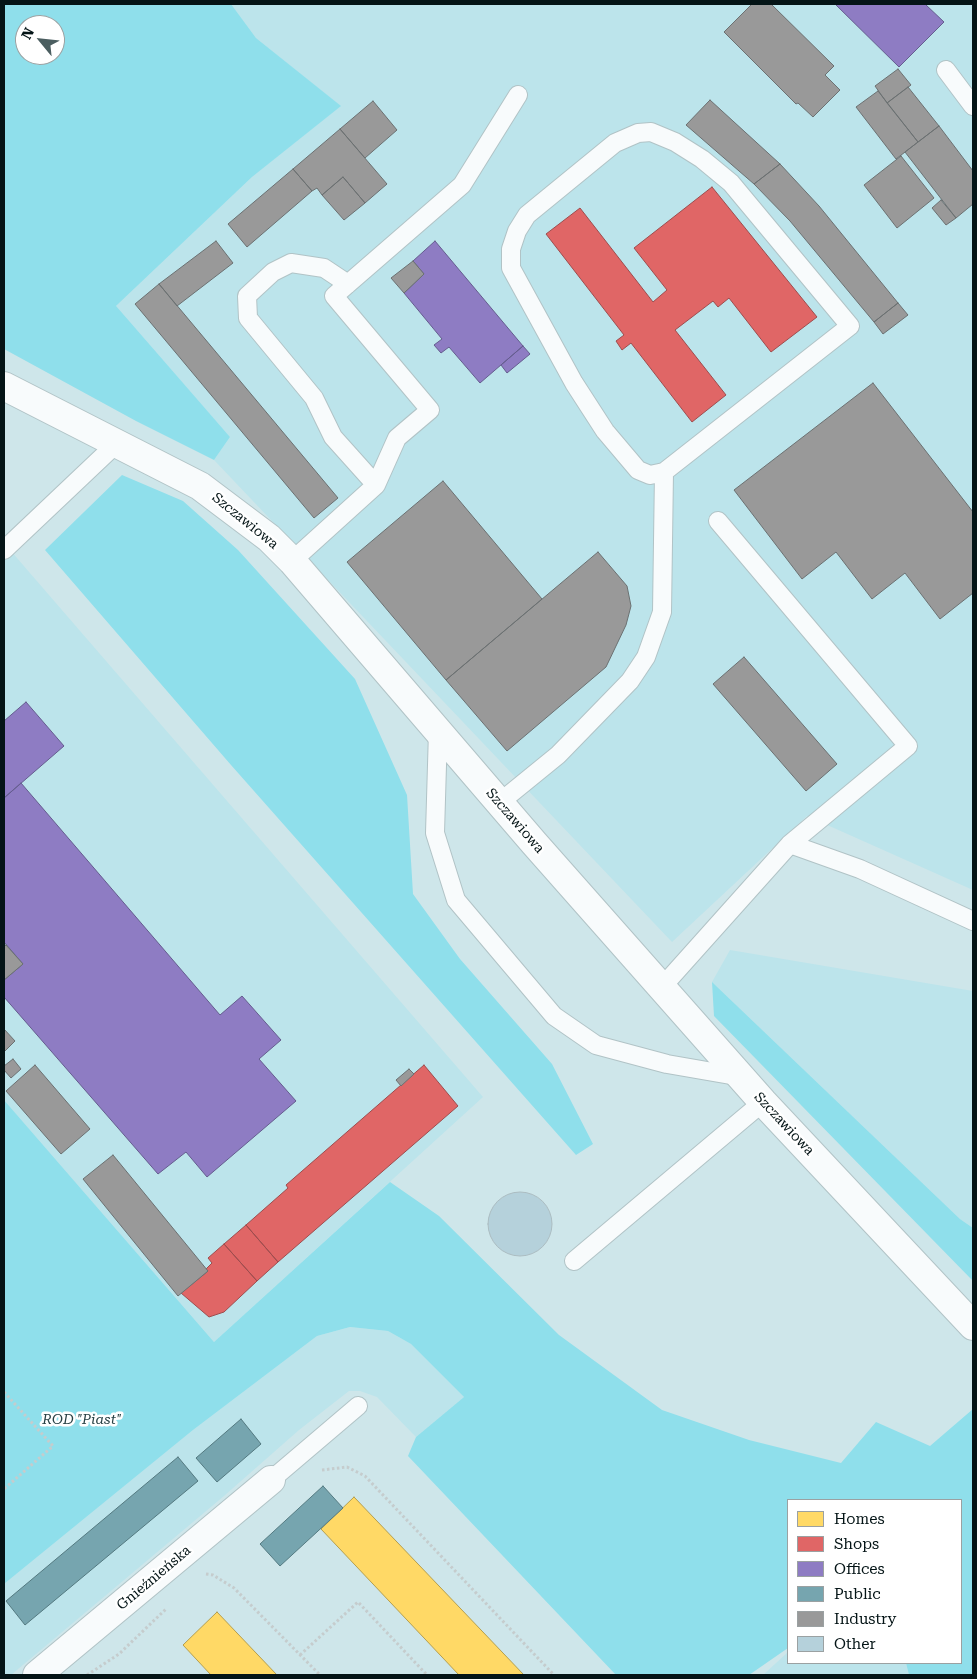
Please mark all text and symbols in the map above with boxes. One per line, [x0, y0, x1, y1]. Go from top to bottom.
north arrow [15, 15, 65, 65]
text: N [18, 25, 37, 42]
street label: Szczawiowa [208, 489, 282, 553]
street label: Szczawiowa [482, 785, 548, 857]
street label: Szczawiowa [750, 1089, 818, 1159]
park label: ROD "Piast" [42, 1412, 122, 1428]
legend [787, 1499, 962, 1664]
text: Homes [834, 1510, 885, 1528]
text: Shops [834, 1535, 879, 1553]
street label: Gnieźnieńska [114, 1542, 194, 1614]
text: Offices [834, 1560, 885, 1578]
text: Public [834, 1585, 881, 1603]
text: Industry [834, 1610, 896, 1628]
text: Other [834, 1635, 876, 1653]

